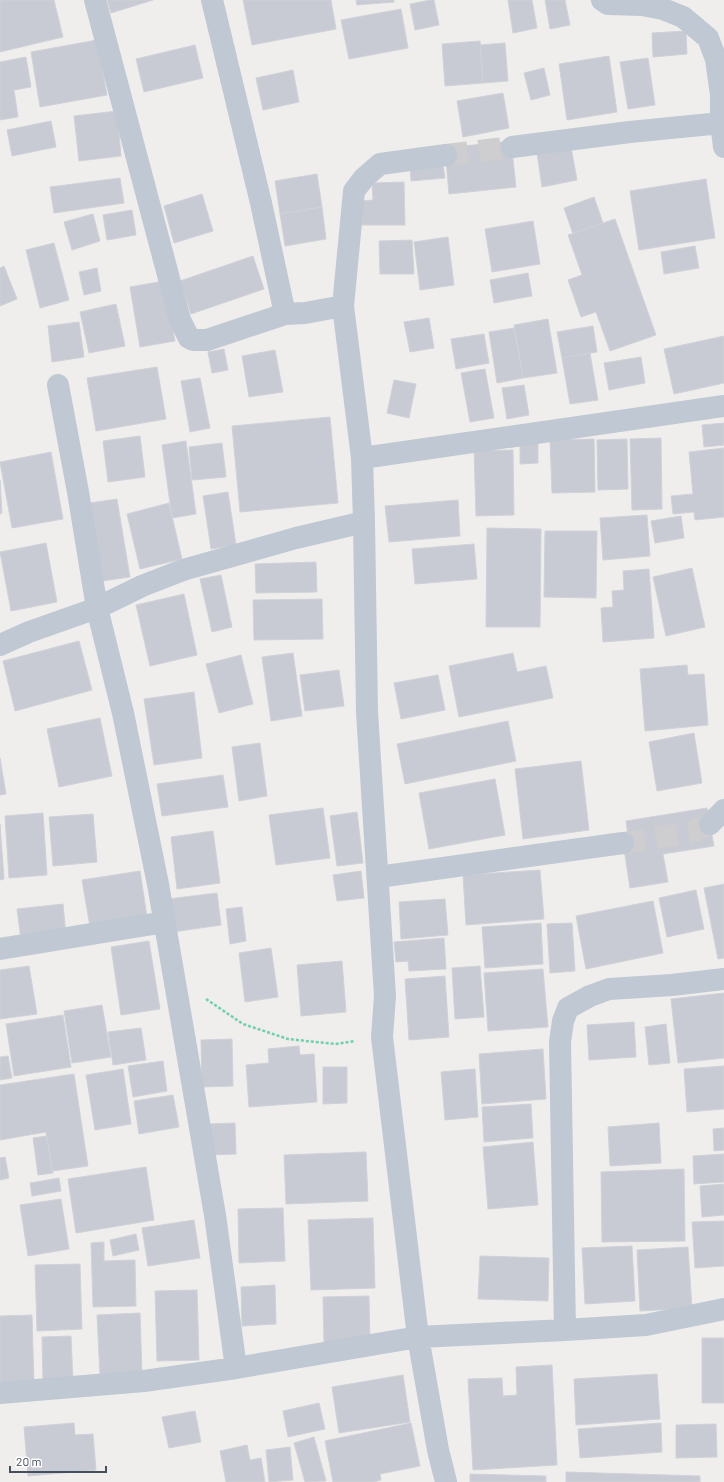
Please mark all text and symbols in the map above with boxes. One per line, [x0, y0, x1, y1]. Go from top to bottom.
scale bar [10, 1448, 106, 1474]
text: 20 m [16, 1454, 42, 1468]

